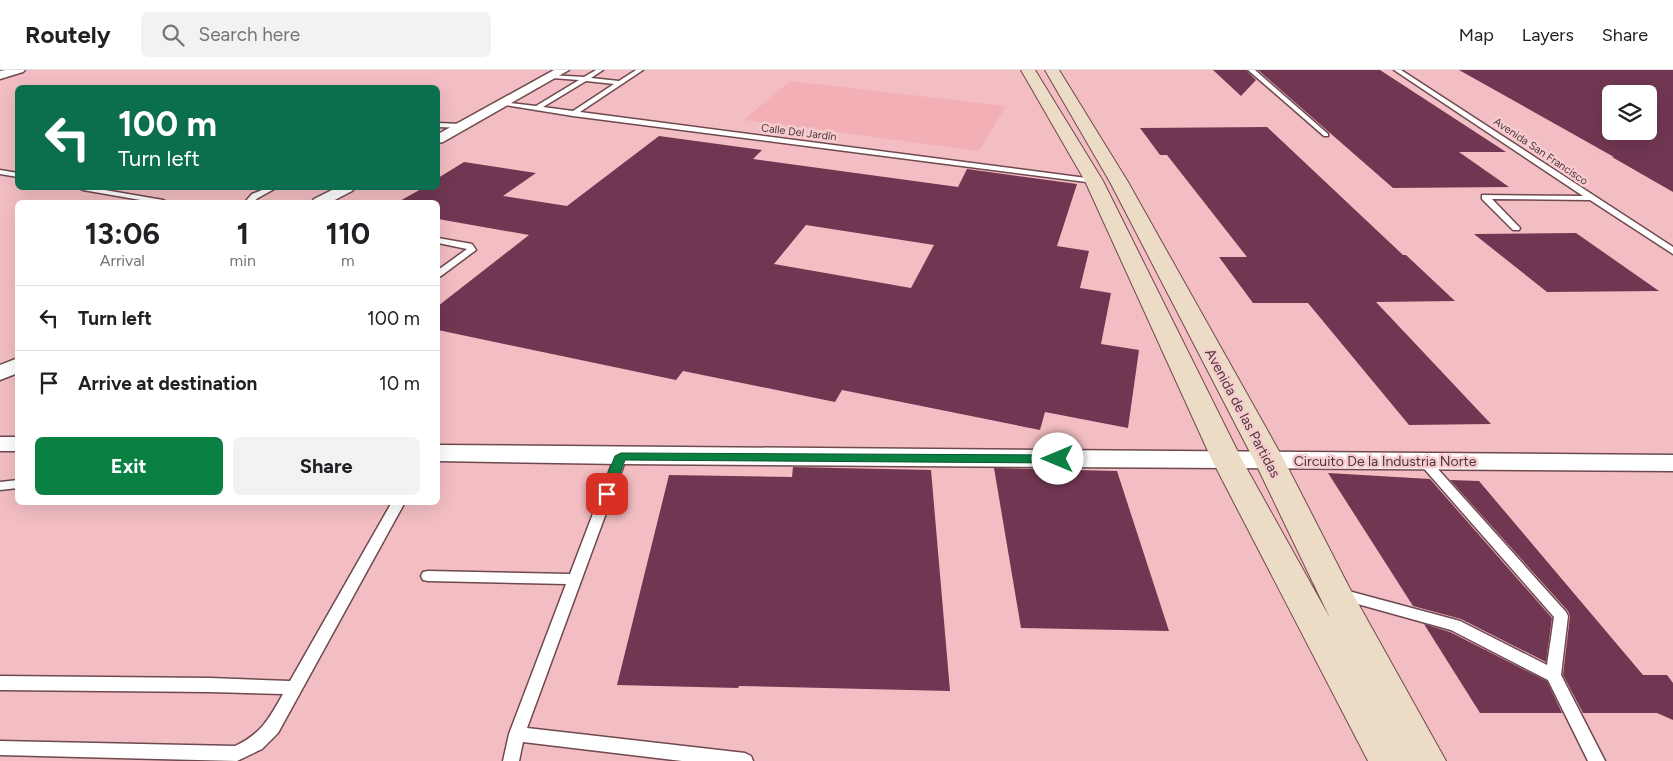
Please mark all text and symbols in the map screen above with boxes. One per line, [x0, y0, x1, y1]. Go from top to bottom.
search box [141, 12, 491, 57]
text: Routely [25, 20, 111, 49]
icon: search [159, 21, 187, 49]
text: Search here [199, 23, 300, 46]
text: Map [1459, 24, 1494, 46]
text: Layers [1522, 24, 1574, 46]
text: Share [1602, 24, 1648, 46]
map controls [1602, 85, 1657, 140]
button: layers [1602, 85, 1657, 140]
text: 100 m [118, 103, 217, 145]
icon: left [35, 105, 100, 170]
street label: Avenida San Francisco [1491, 115, 1590, 188]
street label: Calle Del Jardín [760, 121, 837, 144]
text: Turn left [118, 145, 200, 172]
text: 13:06 [85, 215, 160, 252]
text: 1 [236, 215, 249, 252]
text: 110 [326, 215, 370, 252]
text: Arrival [100, 251, 145, 270]
text: min [230, 251, 256, 270]
text: m [341, 251, 355, 270]
icon: left [35, 304, 63, 332]
text: Turn left [78, 307, 152, 330]
text: 100 m [367, 307, 420, 330]
street label: Avenida de las Partidas [1201, 346, 1284, 481]
icon: arrive [35, 369, 63, 397]
text: Arrive at destination [78, 372, 257, 395]
text: 10 m [379, 372, 420, 395]
position arrow [1031, 432, 1083, 484]
button: Exit [35, 437, 223, 495]
button: Share [233, 437, 420, 495]
street label: Circuito De la Industria Norte [1294, 453, 1477, 470]
pin [586, 473, 628, 515]
icon: arrive [593, 480, 621, 508]

